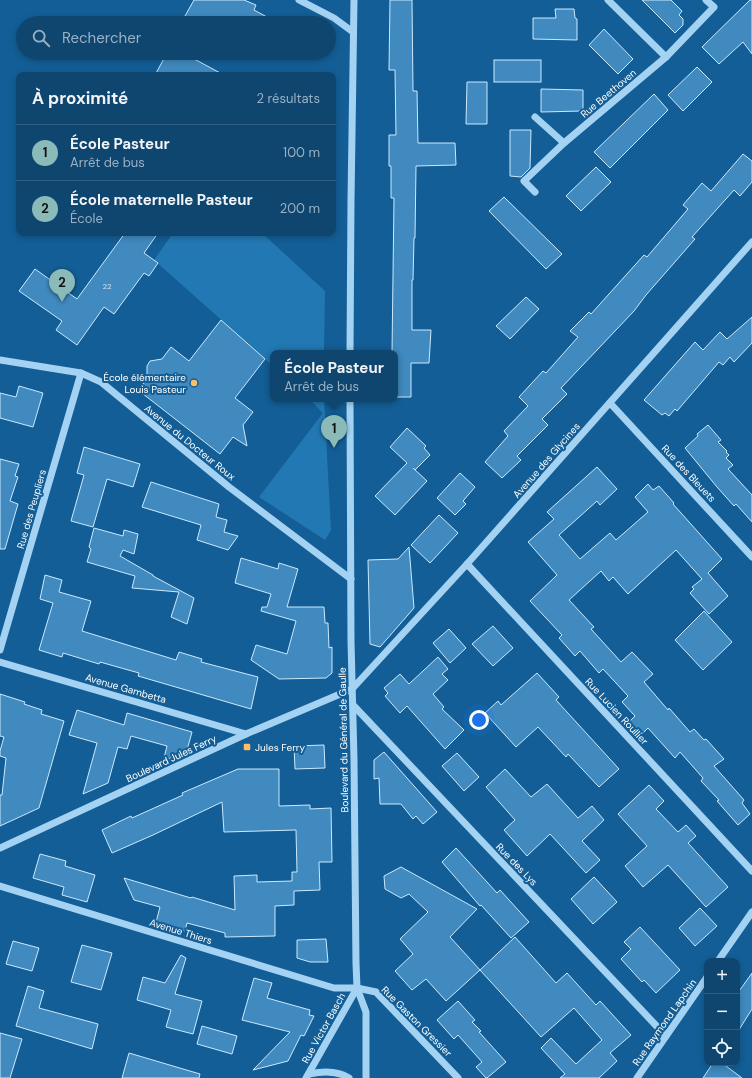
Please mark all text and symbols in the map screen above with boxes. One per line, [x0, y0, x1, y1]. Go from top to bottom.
search box [16, 16, 336, 60]
icon: search [30, 27, 52, 49]
text: Rechercher [62, 28, 141, 48]
street label: Rue Beethoven [578, 66, 639, 121]
text: À proximité [32, 87, 128, 109]
text: 2 résultats [257, 90, 320, 107]
text: École Pasteur [70, 134, 170, 154]
text: 1 [43, 144, 47, 161]
text: 100 m [283, 144, 320, 161]
text: Arrêt de bus [70, 154, 145, 171]
text: École maternelle Pasteur [70, 190, 253, 210]
text: 2 [41, 200, 49, 217]
text: 200 m [280, 200, 320, 217]
text: École [70, 210, 103, 227]
pin: 2 [49, 269, 75, 302]
house number: 22 [102, 281, 112, 291]
popup [270, 350, 398, 402]
text: École Pasteur [284, 358, 384, 378]
place label: École élémentaire Louis Pasteur [103, 371, 186, 396]
marker: École élémentaire Louis Pasteur [189, 378, 199, 388]
text: Arrêt de bus [284, 378, 359, 395]
street label: Avenue du Docteur Roux [141, 402, 238, 483]
pin: 1 [321, 415, 347, 448]
street label: Avenue des Glycines [510, 420, 583, 501]
street label: Rue des Bleuets [659, 442, 719, 505]
street label: Rue des Peupliers [14, 468, 49, 550]
street label: Boulevard du Général de Gaulle [336, 667, 351, 813]
street label: Avenue Gambetta [84, 671, 168, 706]
street label: Rue Lucien Roullier [582, 675, 651, 748]
your location [469, 710, 489, 730]
street label: Boulevard Jules Ferry [124, 732, 219, 785]
place label: Jules Ferry [255, 741, 306, 754]
marker: Jules Ferry [242, 742, 252, 752]
street label: Rue des Lys [493, 840, 540, 888]
street label: Avenue Thiers [148, 916, 214, 947]
map controls [704, 958, 740, 1066]
button: + [704, 958, 740, 994]
street label: Rue Raymond Lapchin [630, 976, 699, 1068]
street label: Rue Gaston Gressier [379, 983, 455, 1060]
street label: Rue Victor Basch [299, 990, 348, 1066]
button: − [704, 994, 740, 1030]
button: locate [704, 1030, 740, 1066]

